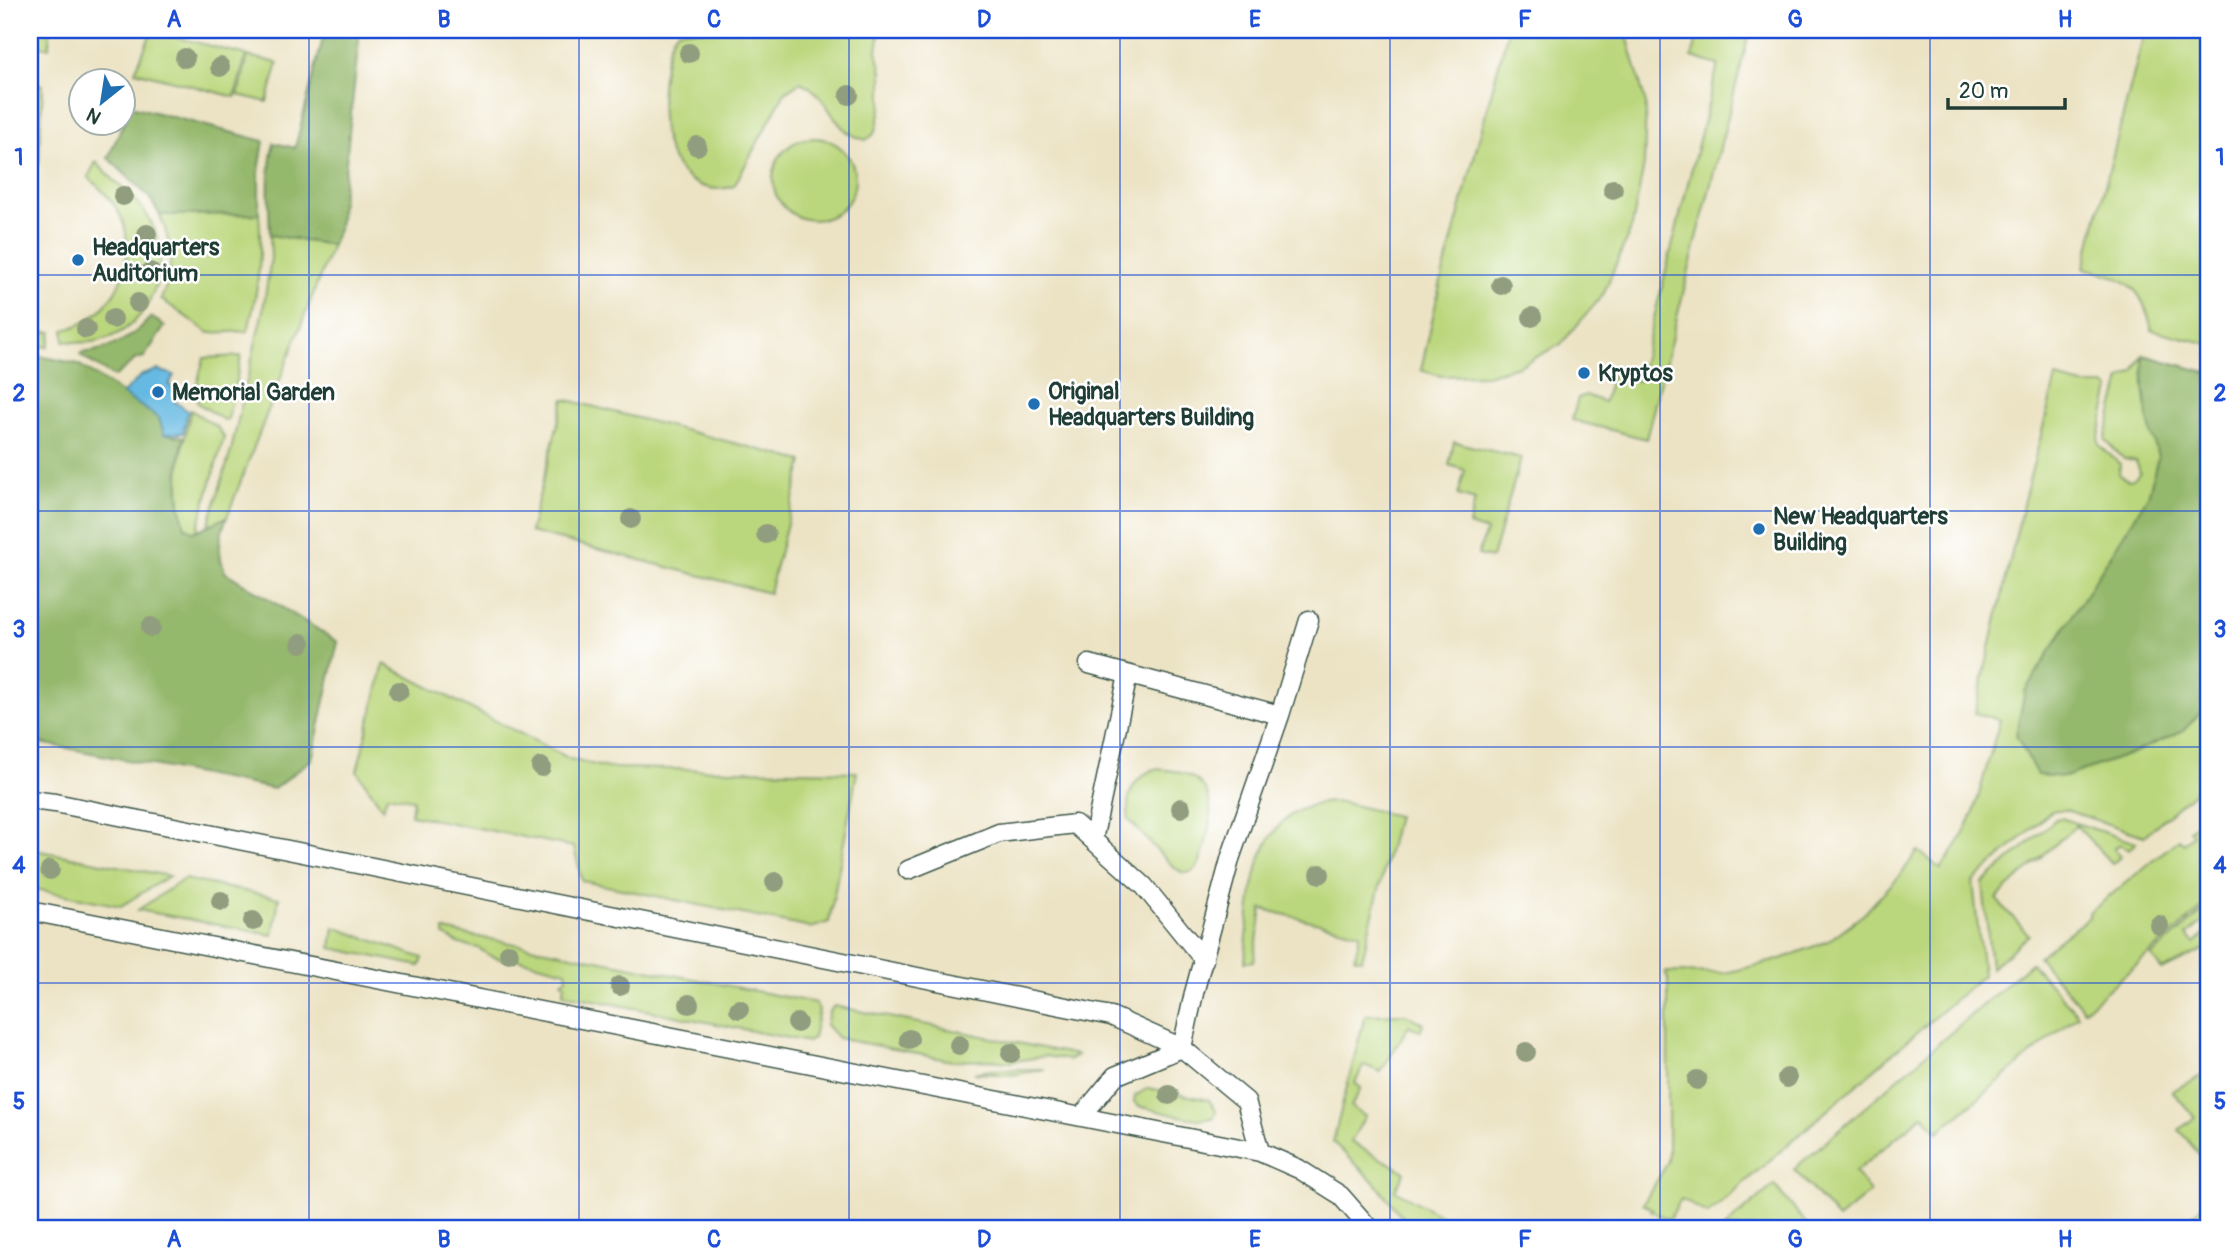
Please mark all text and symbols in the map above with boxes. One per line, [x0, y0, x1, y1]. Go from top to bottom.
text: A [167, 5, 182, 34]
text: B [437, 5, 451, 34]
text: C [707, 5, 721, 34]
text: D [977, 5, 991, 34]
text: E [1249, 5, 1261, 34]
text: F [1518, 5, 1532, 34]
text: G [1787, 5, 1803, 34]
text: H [2058, 5, 2072, 34]
north arrow [66, 66, 136, 136]
scale bar [1948, 66, 2066, 110]
text: 20 m [1959, 78, 2008, 105]
text: N [82, 102, 106, 129]
text: 1 [15, 143, 24, 172]
text: 1 [2216, 143, 2225, 172]
place label: Headquarters Auditorium [92, 233, 220, 288]
marker: Headquarters Auditorium [70, 252, 86, 268]
place label: Kryptos [1598, 359, 1673, 388]
marker: Kryptos [1576, 365, 1592, 381]
place label: Original Headquarters Building [1048, 377, 1255, 432]
place label: Memorial Garden [172, 378, 335, 407]
text: 2 [13, 379, 26, 408]
text: 2 [2214, 379, 2227, 408]
marker: Memorial Garden [150, 384, 166, 400]
marker: Original Headquarters Building [1026, 396, 1042, 412]
place label: New Headquarters Building [1773, 502, 1948, 557]
marker: New Headquarters Building [1751, 521, 1767, 537]
text: 3 [13, 615, 25, 644]
text: 3 [2214, 615, 2226, 644]
text: 4 [12, 851, 26, 880]
text: 4 [2213, 851, 2227, 880]
text: 5 [13, 1087, 25, 1116]
text: 5 [2214, 1087, 2226, 1116]
text: A [167, 1225, 182, 1254]
text: B [437, 1225, 451, 1254]
text: C [707, 1225, 721, 1254]
text: D [977, 1225, 991, 1254]
text: E [1249, 1225, 1261, 1254]
text: F [1518, 1225, 1532, 1254]
text: G [1787, 1225, 1803, 1254]
text: H [2058, 1225, 2072, 1254]

